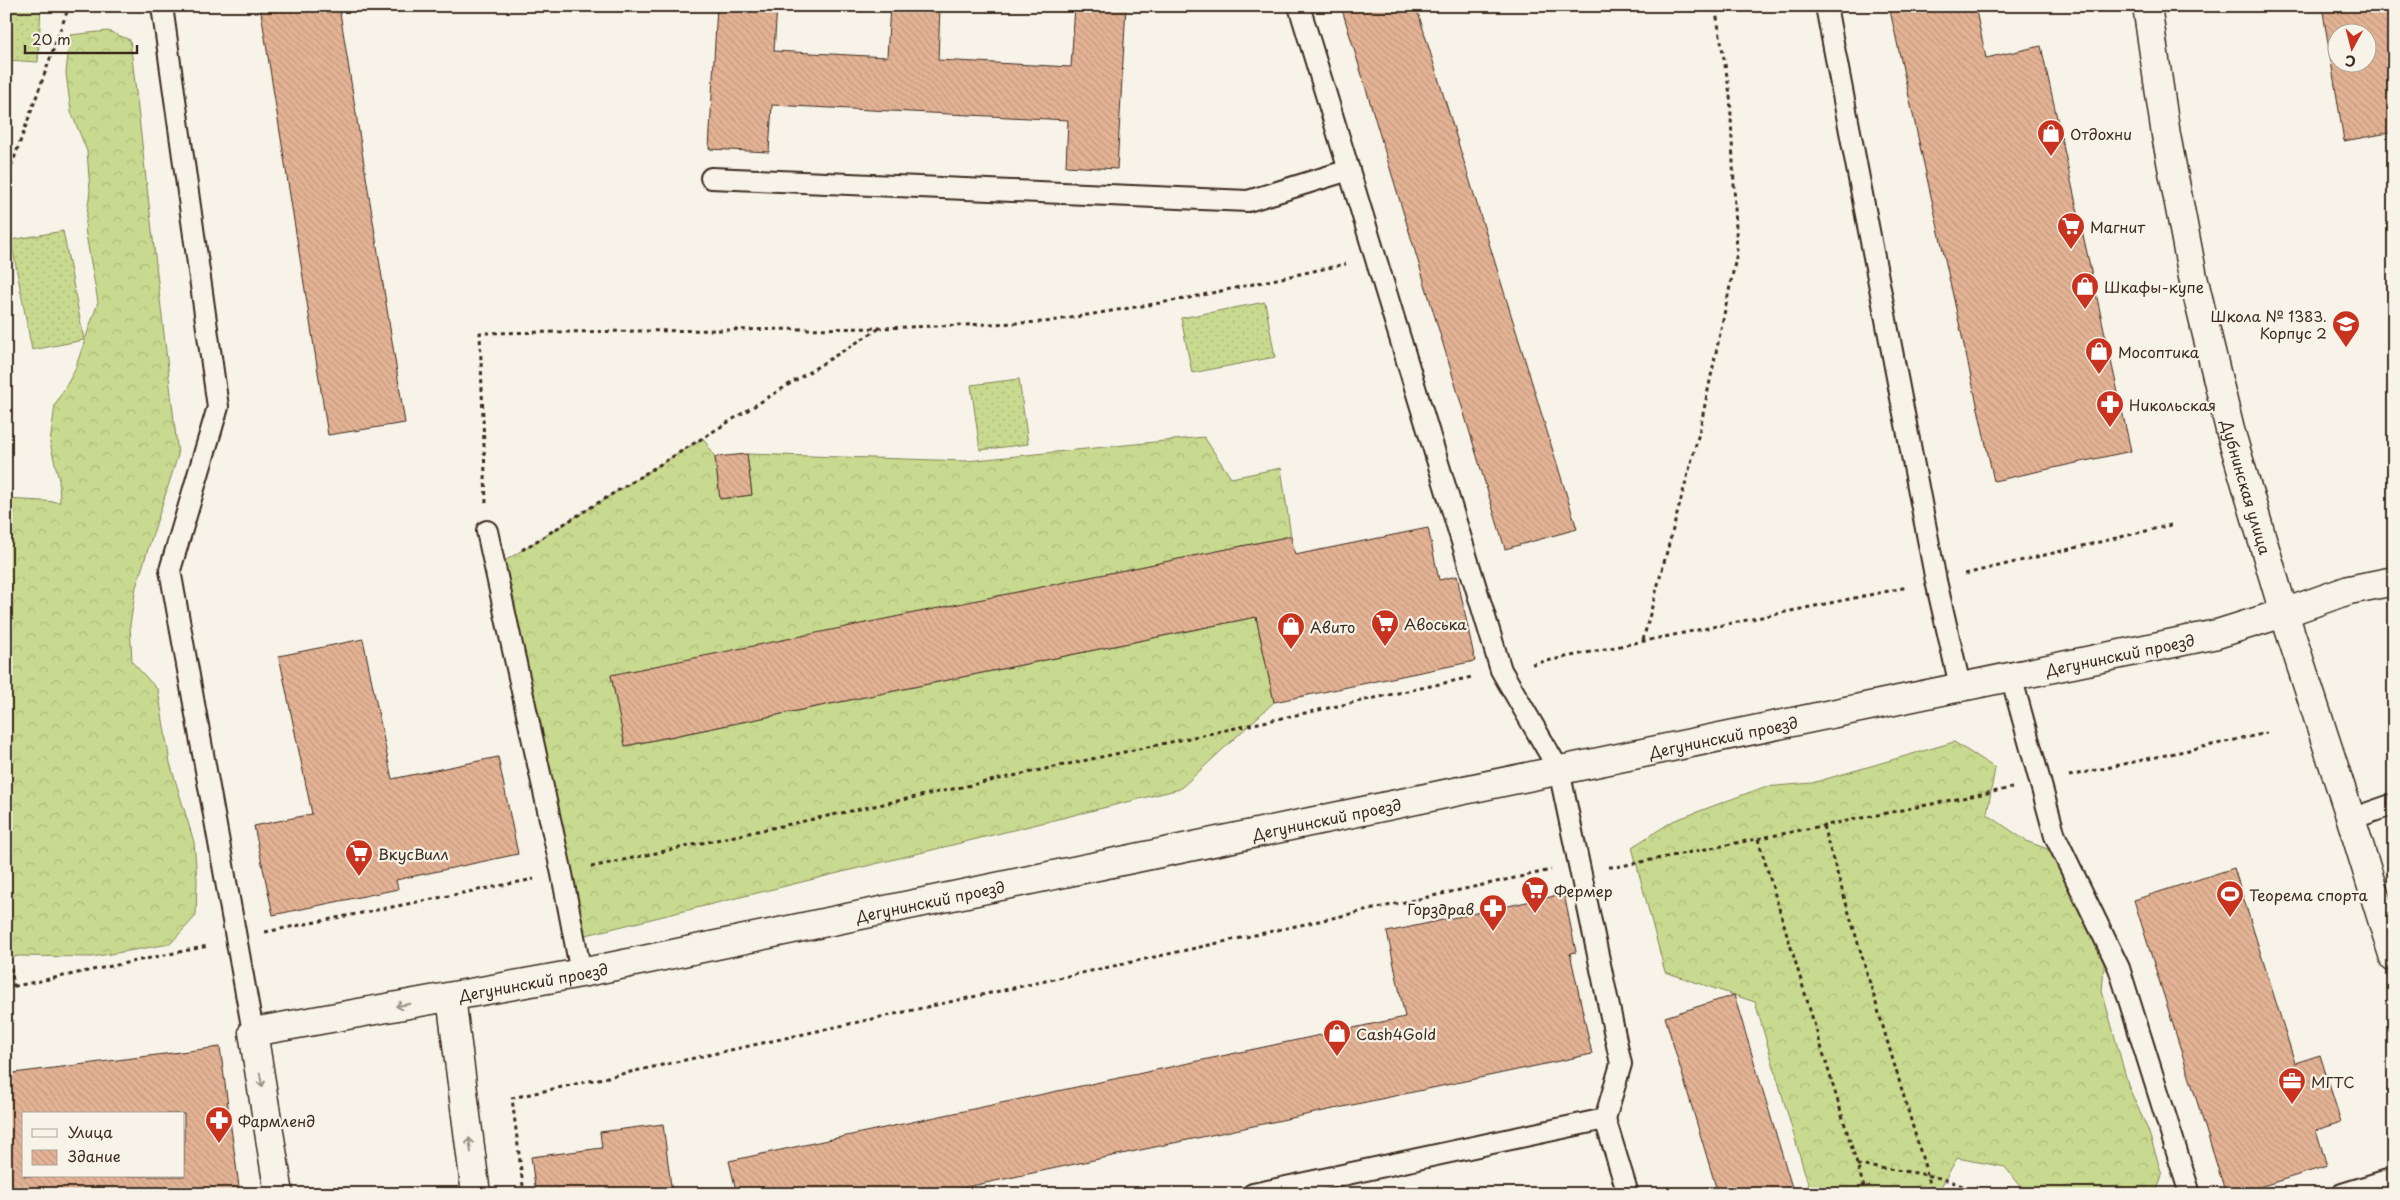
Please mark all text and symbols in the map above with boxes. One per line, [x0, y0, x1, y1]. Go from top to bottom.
scale bar [25, 22, 138, 54]
north arrow [2328, 22, 2378, 72]
text: 20 m [32, 27, 71, 50]
text: С [2344, 50, 2357, 72]
shop icon: Отдохни [2036, 118, 2066, 157]
place label: Отдохни [2070, 122, 2132, 145]
supermarket icon: Магнит [2056, 211, 2086, 250]
place label: Магнит [2090, 215, 2145, 238]
shop icon: Шкафы-купе [2070, 271, 2100, 310]
place label: Шкафы-купе [2104, 275, 2204, 298]
place label: Школа № 1383. Корпус 2 [2210, 304, 2327, 344]
school or university icon: Школа № 1383. Корпус 2 [2331, 309, 2361, 348]
shop icon: Мосоптика [2084, 336, 2114, 375]
place label: Мосоптика [2118, 340, 2200, 363]
pharmacy icon: Никольская [2095, 389, 2125, 428]
place label: Никольская [2129, 393, 2216, 416]
street label: Дубнинская улица [2216, 417, 2278, 558]
supermarket icon: Авоська [1370, 608, 1400, 647]
shop icon: Авито [1276, 611, 1306, 650]
place label: Авоська [1404, 612, 1467, 635]
place label: Авито [1310, 615, 1355, 638]
street label: Дегунинский проезд [2043, 627, 2196, 681]
street label: Дегунинский проезд [1646, 710, 1800, 763]
street label: Дегунинский проезд [1249, 792, 1403, 845]
supermarket icon: ВкусВилл [344, 838, 374, 877]
place label: ВкусВилл [378, 842, 449, 865]
street label: Дегунинский проезд [853, 874, 1007, 927]
supermarket icon: Фермер [1520, 875, 1550, 914]
place label: Фермер [1554, 879, 1613, 902]
sports icon: Теорема спорта [2215, 879, 2245, 918]
place label: Теорема спорта [2249, 883, 2369, 906]
pharmacy icon: Горздрав [1478, 893, 1508, 932]
place label: Горздрав [1407, 897, 1474, 920]
street label: Дегунинский проезд [456, 956, 610, 1006]
one-way arrow [396, 1001, 412, 1011]
shop icon: Cash4Gold [1322, 1018, 1352, 1057]
place label: Cash4Gold [1356, 1022, 1436, 1045]
office icon: МГТС [2277, 1066, 2307, 1105]
place label: МГТС [2311, 1070, 2355, 1093]
one-way arrow [257, 1072, 267, 1088]
pharmacy icon: Фармленд [204, 1105, 234, 1144]
place label: Фармленд [238, 1109, 315, 1132]
legend [22, 1112, 185, 1178]
text: Улица [68, 1120, 113, 1143]
one-way arrow [465, 1138, 475, 1154]
text: Здание [68, 1144, 121, 1167]

